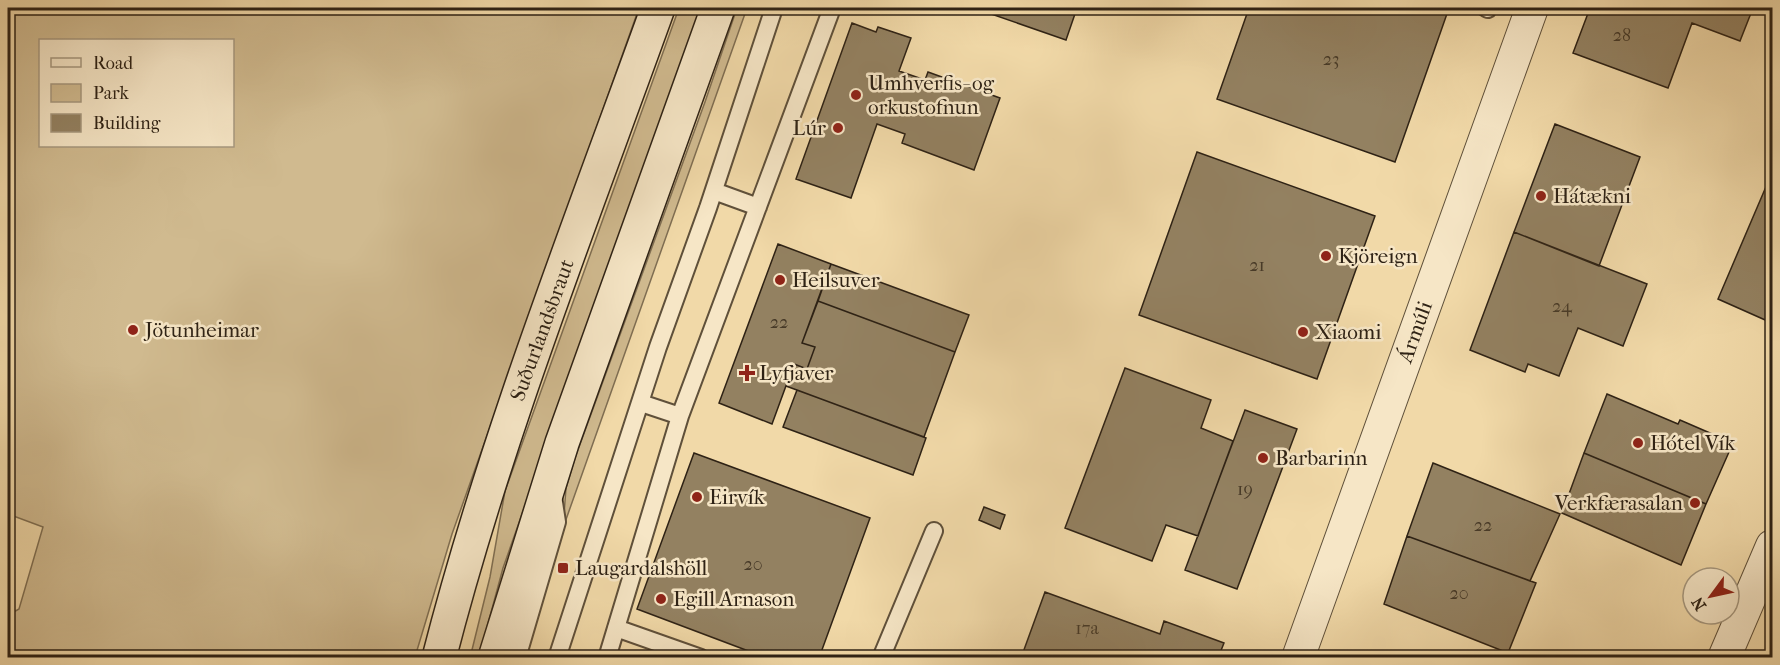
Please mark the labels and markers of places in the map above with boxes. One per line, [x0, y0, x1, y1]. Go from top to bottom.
place label: Umhverfis- og orkustofnun [868, 71, 995, 119]
marker: Umhverfis- og orkustofnun [849, 88, 863, 102]
place label: Lúr [793, 116, 826, 140]
marker: Lúr [831, 121, 845, 135]
place label: Hátækni [1553, 184, 1631, 208]
marker: Hátækni [1534, 189, 1548, 203]
place label: Kjöreign [1338, 244, 1418, 268]
marker: Kjöreign [1319, 249, 1333, 263]
place label: Heilsuver [792, 268, 880, 292]
marker: Heilsuver [773, 273, 787, 287]
place label: Jötunheimar [143, 318, 259, 342]
place label: Xiaomi [1315, 320, 1382, 344]
marker: Jötunheimar [126, 323, 140, 337]
marker: Xiaomi [1296, 325, 1310, 339]
place label: Lyfjaver [759, 361, 834, 385]
marker: Lyfjaver [740, 366, 754, 380]
place label: Hótel Vík [1650, 431, 1735, 455]
marker: Hótel Vík [1631, 436, 1645, 450]
place label: Barbarinn [1275, 446, 1368, 470]
marker: Barbarinn [1256, 451, 1270, 465]
place label: Eirvík [709, 485, 765, 509]
marker: Eirvík [690, 490, 704, 504]
place label: Verkfærasalan [1554, 491, 1683, 515]
marker: Verkfærasalan [1688, 496, 1702, 510]
place label: Laugardalshöll [575, 556, 707, 580]
marker: Laugardalshöll [556, 561, 570, 575]
place label: Egill Arnason [673, 587, 794, 611]
marker: Egill Arnason [654, 592, 668, 606]

